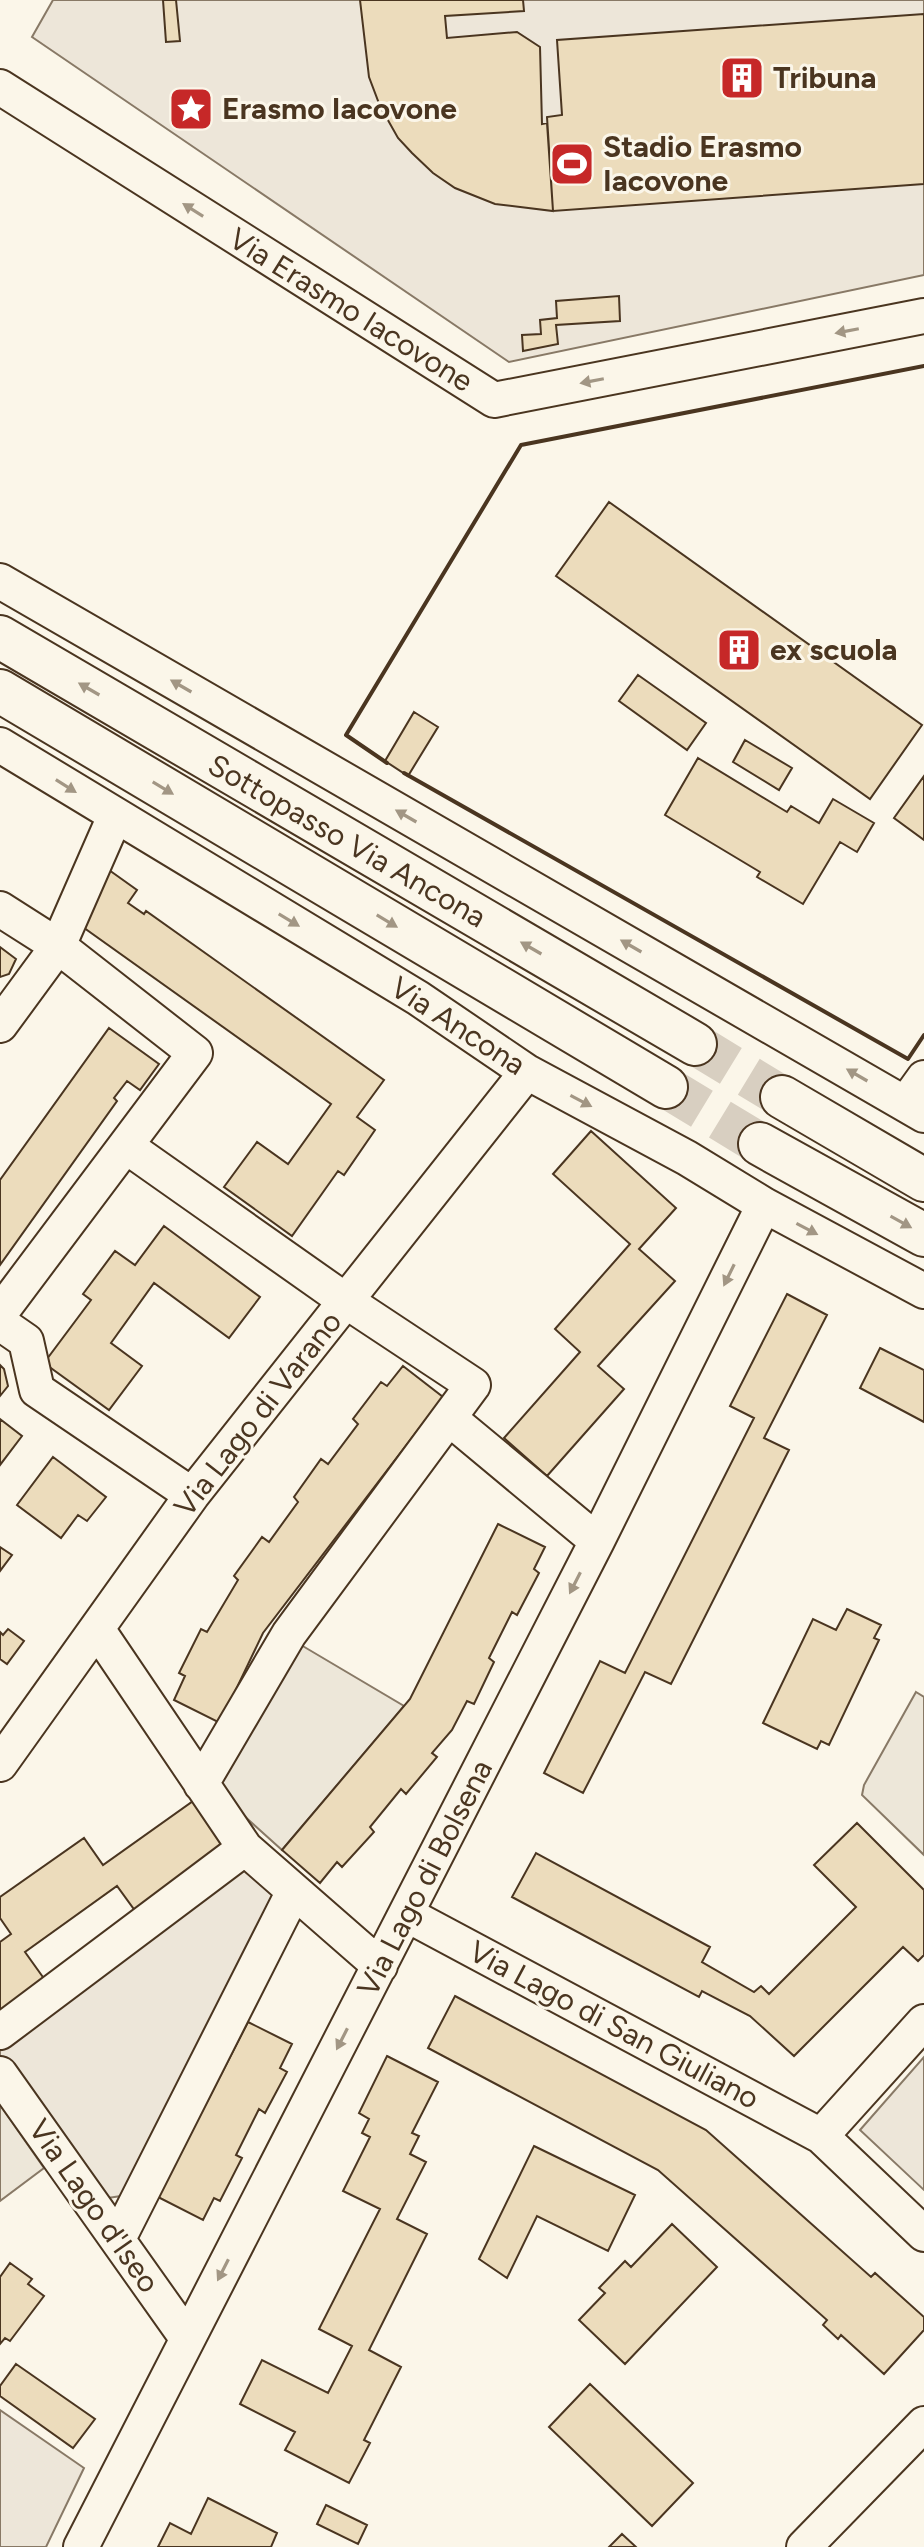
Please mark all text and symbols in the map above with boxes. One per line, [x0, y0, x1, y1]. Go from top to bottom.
building icon: Tribuna [718, 54, 766, 102]
place label: Tribuna [773, 59, 877, 96]
place icon: Erasmo Iacovone [167, 85, 215, 133]
place label: Erasmo Iacovone [222, 90, 457, 127]
place label: Stadio Erasmo Iacovone [603, 128, 802, 199]
sports icon: Stadio Erasmo Iacovone [548, 140, 596, 188]
one-way arrow [183, 203, 204, 218]
street label: Via Erasmo Iacovone [223, 220, 480, 400]
one-way arrow [835, 326, 860, 338]
one-way arrow [580, 375, 605, 388]
building icon: ex scuola [715, 626, 763, 674]
place label: ex scuola [770, 631, 898, 668]
one-way arrow [170, 679, 192, 693]
one-way arrow [78, 682, 100, 696]
street label: Sottopasso Via Ancona [202, 746, 493, 935]
one-way arrow [55, 779, 77, 793]
one-way arrow [152, 781, 174, 795]
one-way arrow [395, 809, 417, 823]
one-way arrow [278, 913, 300, 927]
one-way arrow [376, 914, 398, 928]
one-way arrow [620, 939, 643, 953]
one-way arrow [520, 941, 542, 955]
street label: Via Ancona [384, 968, 533, 1083]
one-way arrow [846, 1068, 868, 1082]
one-way arrow [570, 1094, 593, 1108]
one-way arrow [890, 1215, 912, 1229]
one-way arrow [796, 1222, 819, 1235]
one-way arrow [722, 1264, 736, 1287]
street label: Via Lago di Varano [166, 1304, 349, 1524]
one-way arrow [569, 1572, 583, 1594]
street label: Via Lago di Bolsena [349, 1753, 500, 2002]
street label: Via Lago di San Giuliano [463, 1932, 766, 2117]
one-way arrow [336, 2027, 349, 2050]
street label: Via Lago d'Iseo [21, 2112, 168, 2300]
one-way arrow [216, 2258, 229, 2281]

